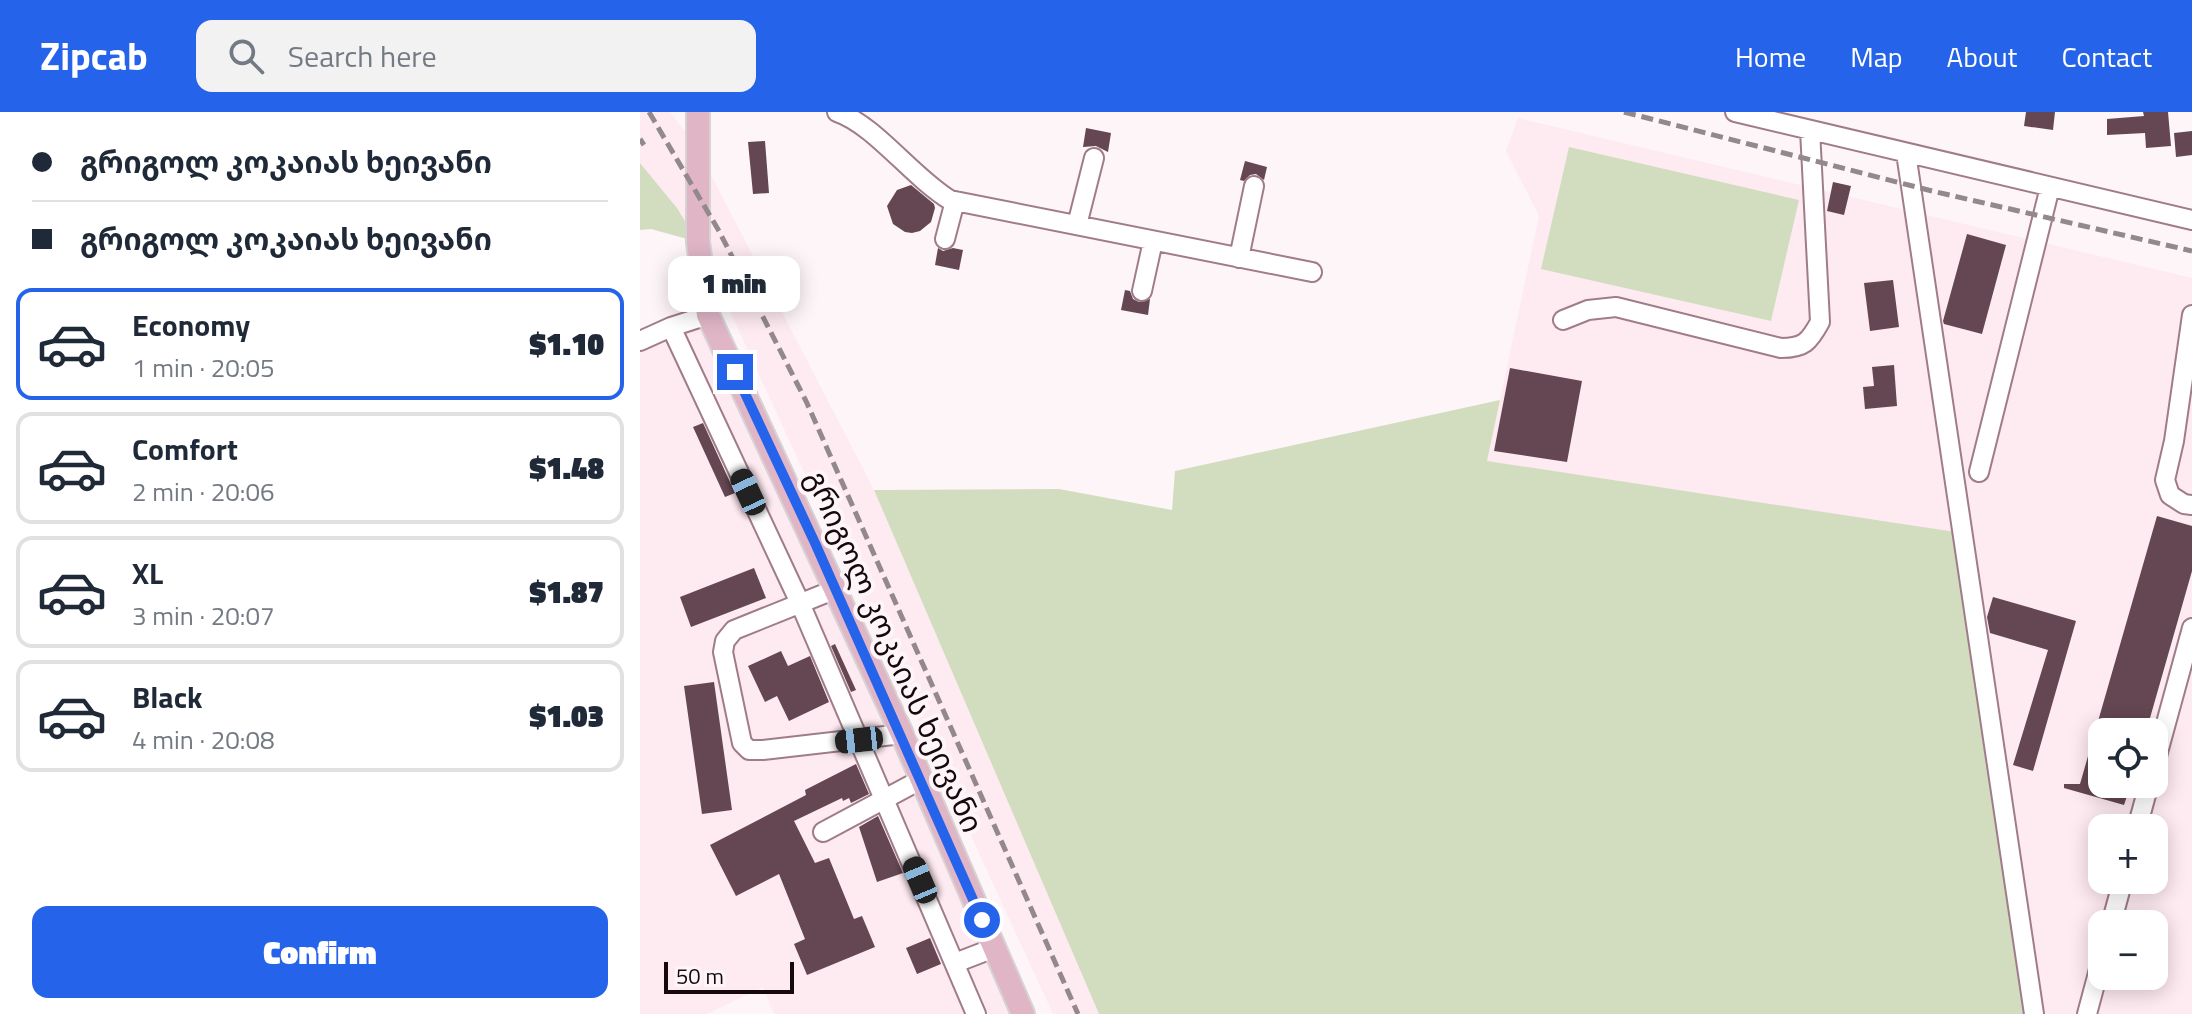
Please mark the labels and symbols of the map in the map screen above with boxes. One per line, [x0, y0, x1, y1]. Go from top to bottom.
callout: 1 min [669, 256, 801, 312]
route end [717, 354, 753, 390]
street label: გრიგოლ კოკაიას ხეივანი [794, 462, 996, 840]
car [727, 465, 769, 519]
car [834, 726, 884, 754]
car [900, 853, 940, 907]
route start [964, 902, 1000, 938]
scale bar [664, 958, 794, 994]

